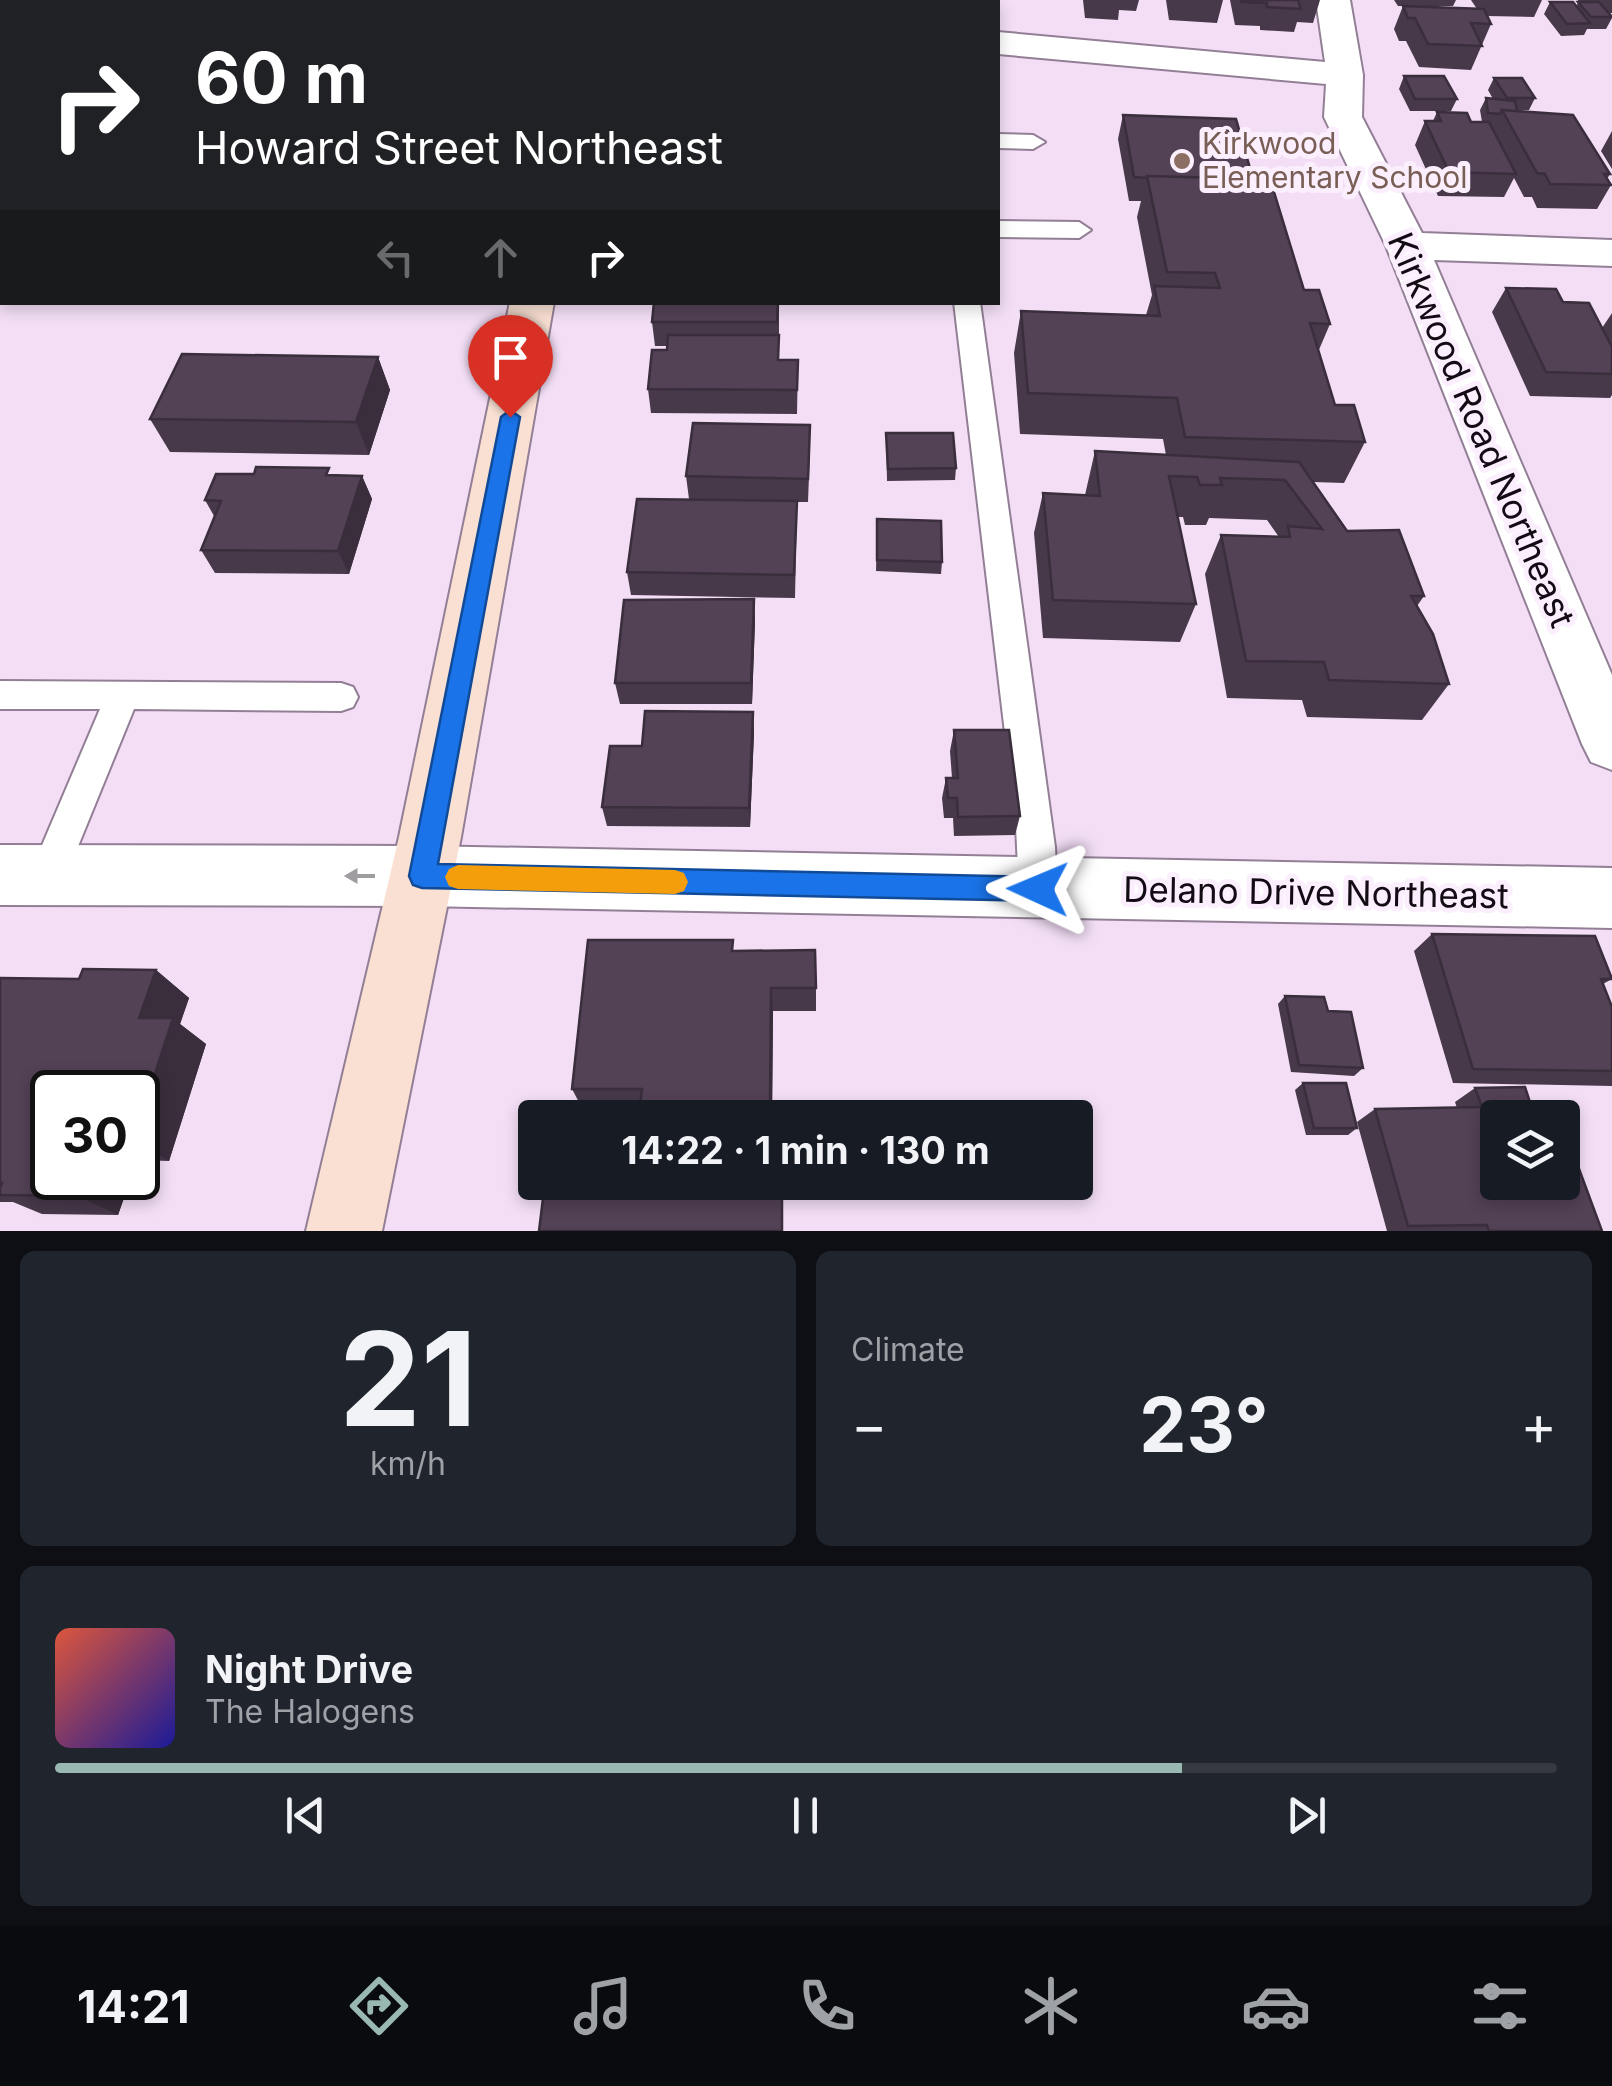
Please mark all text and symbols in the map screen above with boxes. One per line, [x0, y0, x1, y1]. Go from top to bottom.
text: 60 m [195, 35, 368, 120]
icon: right [30, 40, 160, 170]
text: Howard Street Northeast [195, 120, 723, 175]
place label: Kirkwood Elementary School [1202, 125, 1468, 195]
marker: Kirkwood Elementary School [1171, 150, 1193, 172]
street label: Kirkwood Road Northeast [1380, 226, 1584, 633]
icon: left [368, 230, 423, 285]
icon: ahead [473, 230, 528, 285]
icon: right [578, 230, 633, 285]
pin [468, 315, 553, 418]
icon: arrive [483, 330, 538, 385]
position arrow [986, 837, 1090, 941]
one-way arrow [343, 868, 375, 884]
street label: Delano Drive Northeast [1123, 868, 1509, 916]
speed limit sign: 30 [30, 1070, 160, 1200]
map controls [1480, 1100, 1580, 1200]
button: layers [1480, 1100, 1580, 1200]
text: 14:22 · 1 min · 130 m [621, 1127, 990, 1173]
text: 21 [339, 1300, 477, 1457]
text: Climate [851, 1330, 965, 1369]
text: 23° [1139, 1379, 1269, 1470]
text: − [851, 1392, 887, 1458]
text: + [1521, 1392, 1557, 1458]
text: km/h [370, 1444, 446, 1483]
text: Night Drive [205, 1646, 413, 1692]
text: The Halogens [205, 1692, 415, 1731]
icon: previous [278, 1788, 333, 1843]
icon: pause [778, 1788, 833, 1843]
icon: next [1279, 1788, 1334, 1843]
icon: directions [344, 1971, 414, 2041]
icon: music [568, 1971, 638, 2041]
icon: phone [792, 1971, 862, 2041]
icon: climate [1016, 1971, 1086, 2041]
icon: car [1241, 1971, 1311, 2041]
icon: filters [1465, 1971, 1535, 2041]
text: 14:21 [77, 1979, 190, 2034]

